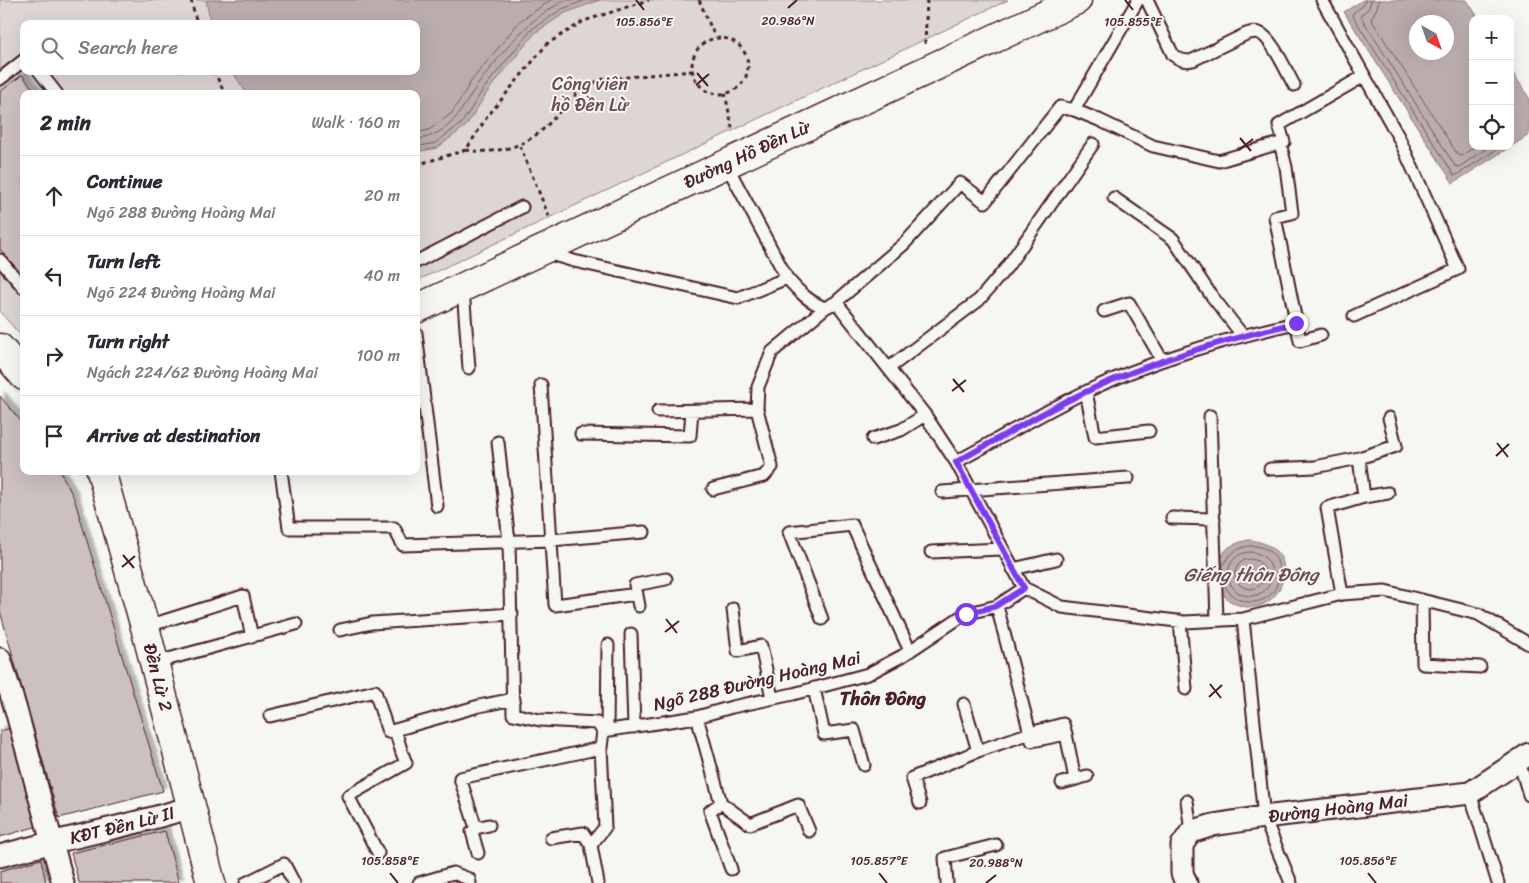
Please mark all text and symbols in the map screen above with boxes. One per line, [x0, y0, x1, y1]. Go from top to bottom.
text: 20.986°N [761, 10, 815, 32]
text: 105.856°E [616, 11, 674, 33]
text: 105.855°E [1104, 11, 1163, 33]
north arrow [1409, 15, 1454, 60]
map controls [1469, 15, 1514, 150]
button: + [1469, 15, 1514, 60]
search box [20, 20, 420, 75]
text: Search here [78, 31, 178, 64]
icon: search [38, 34, 66, 62]
button: − [1469, 60, 1514, 105]
park label: Công viên hồ Đền Lừ [550, 68, 630, 121]
text: 2 min [40, 104, 91, 142]
button: locate [1469, 105, 1514, 150]
text: Walk · 160 m [311, 108, 400, 137]
street label: Đường Hồ Đền Lừ [678, 110, 817, 198]
text: Continue [87, 165, 163, 198]
text: 20 m [364, 181, 400, 210]
icon: ahead [40, 182, 68, 210]
text: Ngõ 288 Đường Hoàng Mai [87, 198, 276, 227]
text: Turn left [87, 245, 160, 278]
text: 40 m [363, 261, 400, 290]
icon: left [40, 262, 68, 290]
text: Ngõ 224 Đường Hoàng Mai [87, 278, 275, 307]
route end [1285, 312, 1308, 335]
text: Turn right [87, 325, 169, 358]
text: 100 m [356, 341, 400, 370]
icon: right [40, 342, 68, 370]
text: Ngách 224/62 Đường Hoàng Mai [87, 358, 318, 387]
text: Arrive at destination [87, 419, 260, 452]
icon: arrive [40, 422, 68, 450]
water label: Giếng thôn Đông [1184, 558, 1320, 591]
route start [955, 603, 978, 626]
street label: Đền Lừ 2 [134, 640, 182, 715]
street label: Ngõ 288 Đường Hoàng Mai [650, 641, 865, 720]
district label: Thôn Đông [840, 682, 927, 715]
street label: Đường Hoàng Mai [1267, 784, 1411, 832]
street label: KĐT Đền Lừ II [66, 797, 179, 854]
text: 105.858°E [361, 850, 420, 872]
text: 105.857°E [851, 850, 909, 872]
text: 105.856°E [1340, 850, 1398, 872]
text: 20.988°N [969, 852, 1023, 874]

